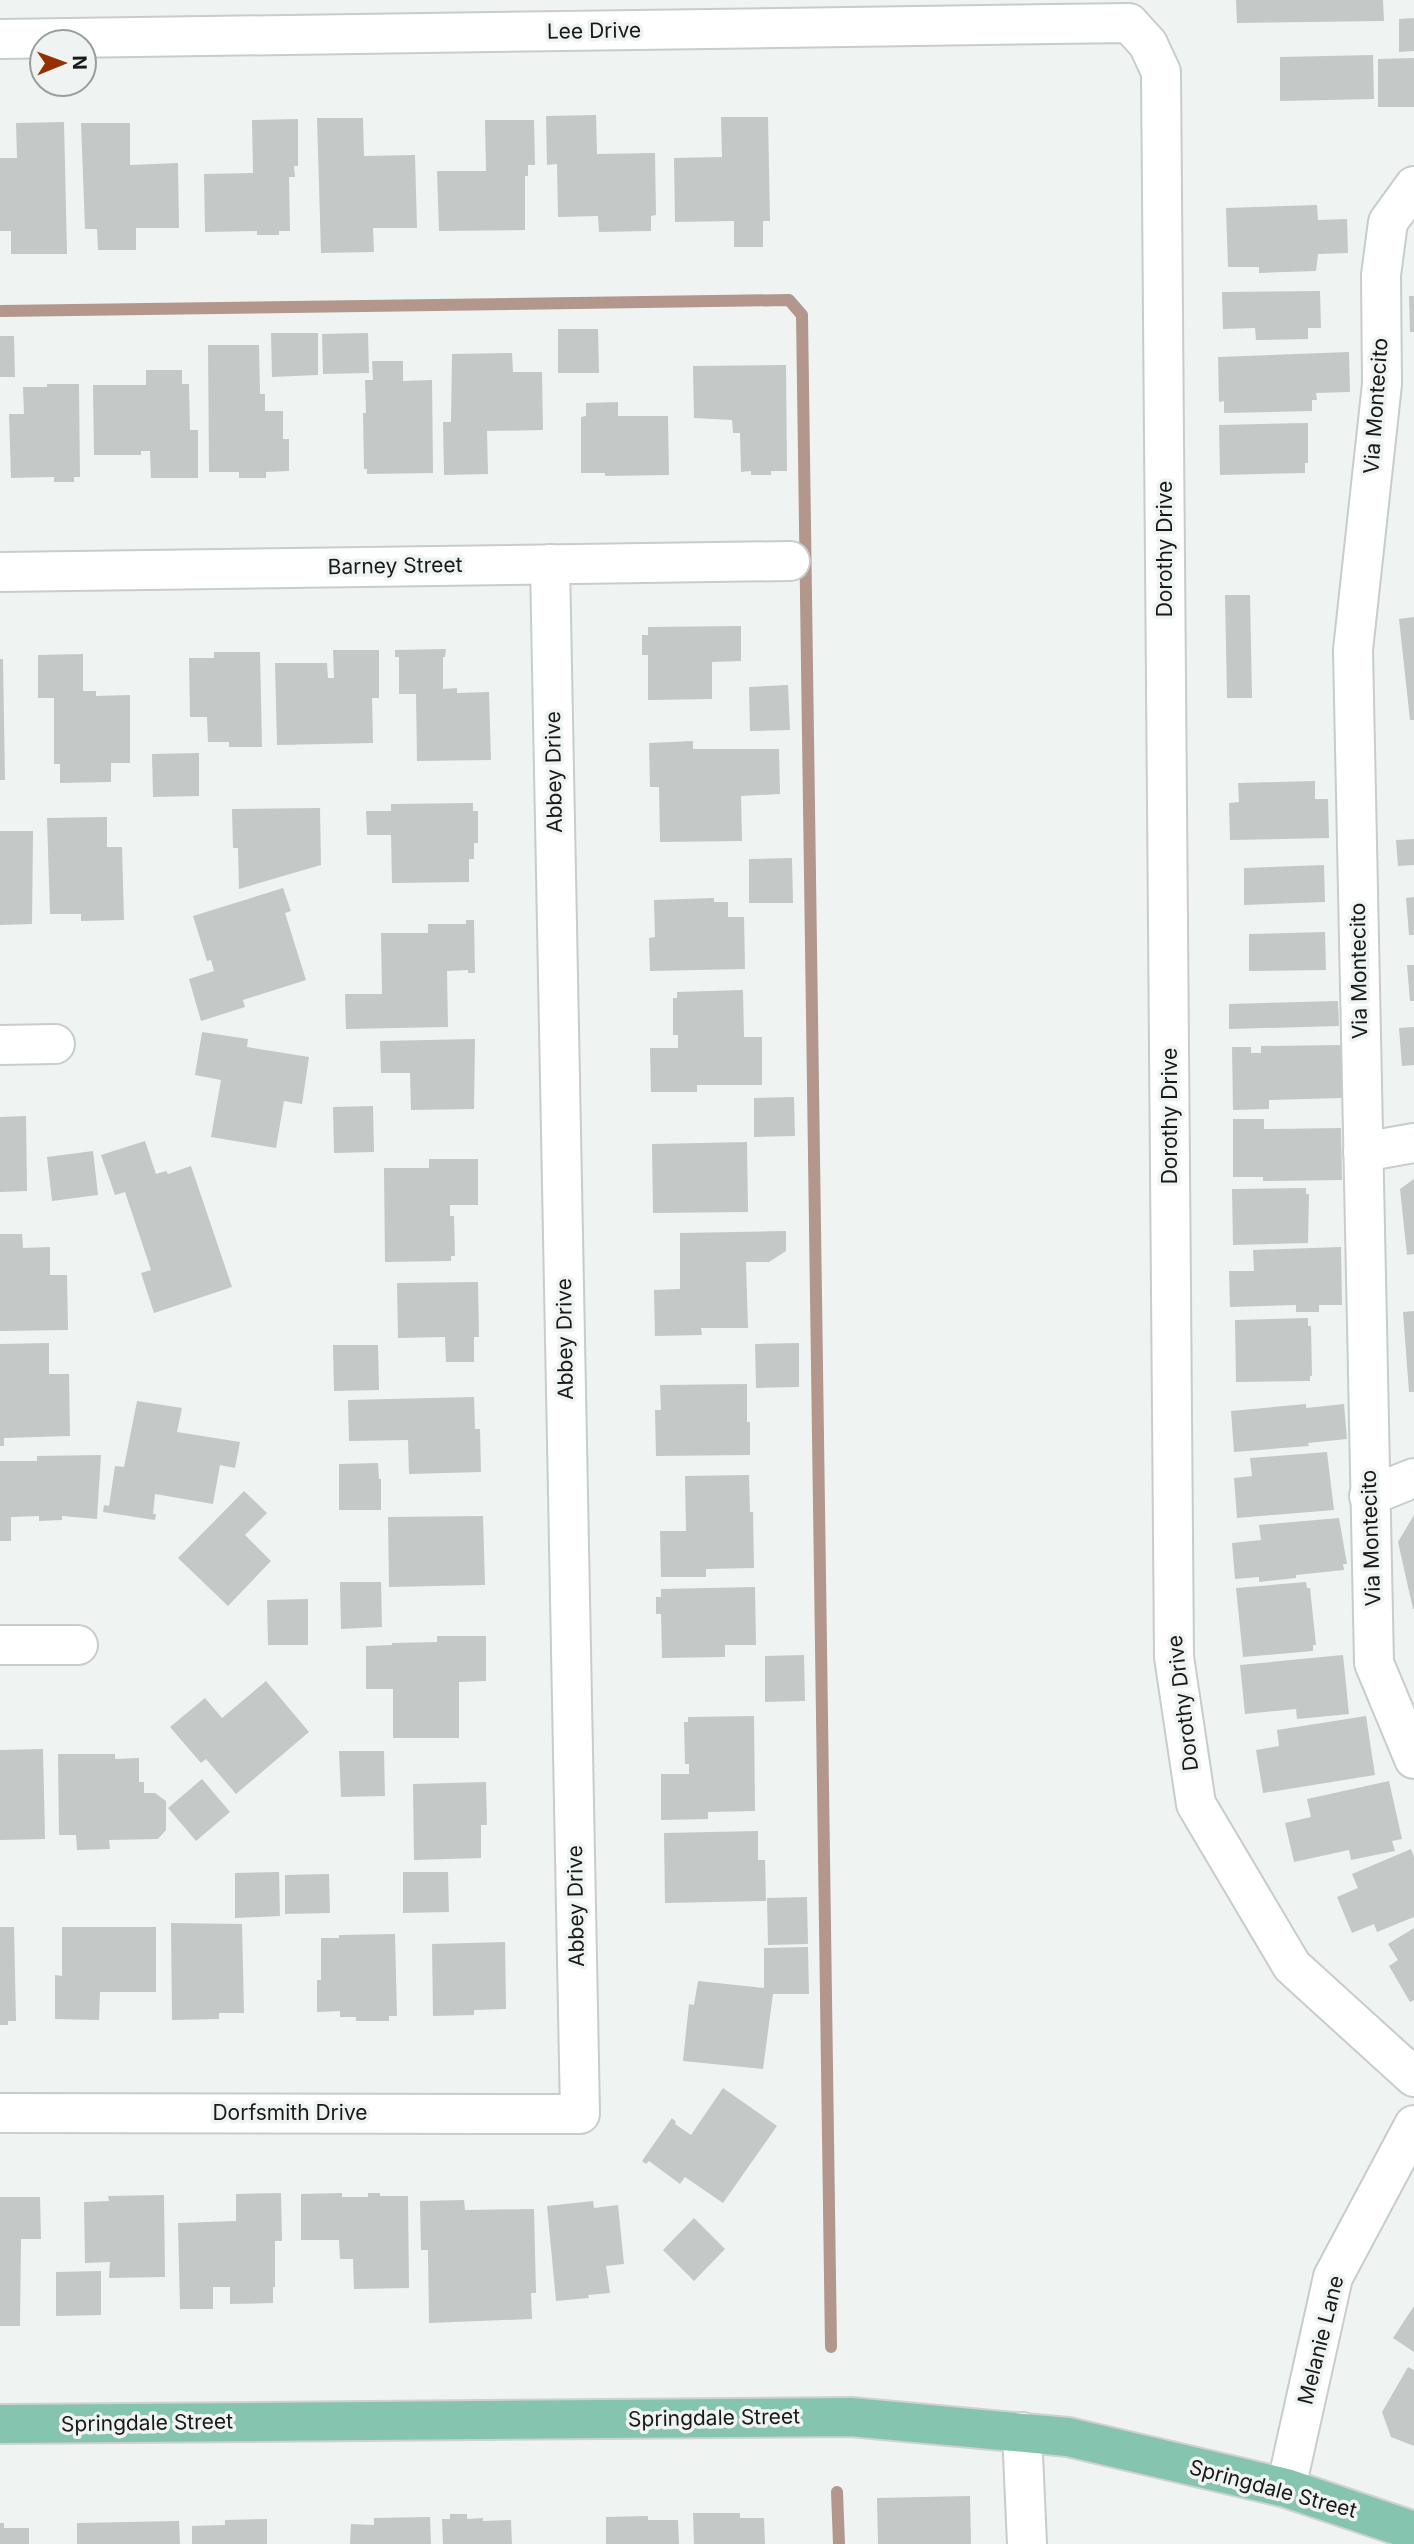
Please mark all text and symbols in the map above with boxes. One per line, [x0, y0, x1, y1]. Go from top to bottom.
street label: Lee Drive [547, 17, 641, 44]
north arrow [28, 28, 98, 98]
text: N [68, 55, 91, 70]
street label: Via Montecito [1358, 337, 1393, 475]
street label: Dorothy Drive [1152, 481, 1177, 617]
street label: Barney Street [327, 552, 463, 579]
street label: Abbey Drive [540, 711, 567, 833]
street label: Via Montecito [1345, 903, 1372, 1039]
street label: Dorothy Drive [1157, 1048, 1182, 1184]
street label: Abbey Drive [551, 1278, 578, 1400]
street label: Via Montecito [1356, 1469, 1385, 1607]
street label: Dorothy Drive [1162, 1634, 1203, 1772]
street label: Abbey Drive [562, 1845, 589, 1967]
street label: Dorfsmith Drive [212, 2100, 368, 2125]
street label: Melanie Lane [1292, 2273, 1349, 2407]
street label: Springdale Street [628, 2403, 800, 2431]
street label: Springdale Street [61, 2408, 233, 2436]
street label: Springdale Street [1187, 2454, 1360, 2523]

